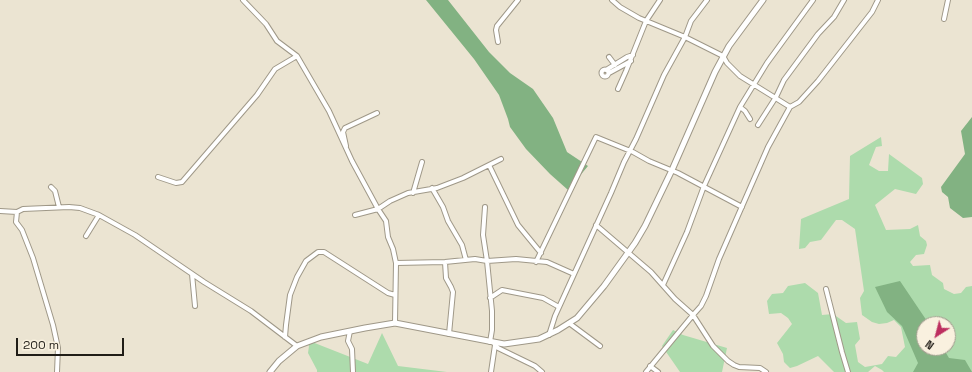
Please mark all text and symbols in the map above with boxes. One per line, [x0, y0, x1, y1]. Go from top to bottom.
north arrow [916, 316, 956, 356]
scale bar [18, 330, 126, 356]
text: 200 m [23, 337, 59, 353]
text: N [922, 337, 937, 353]

